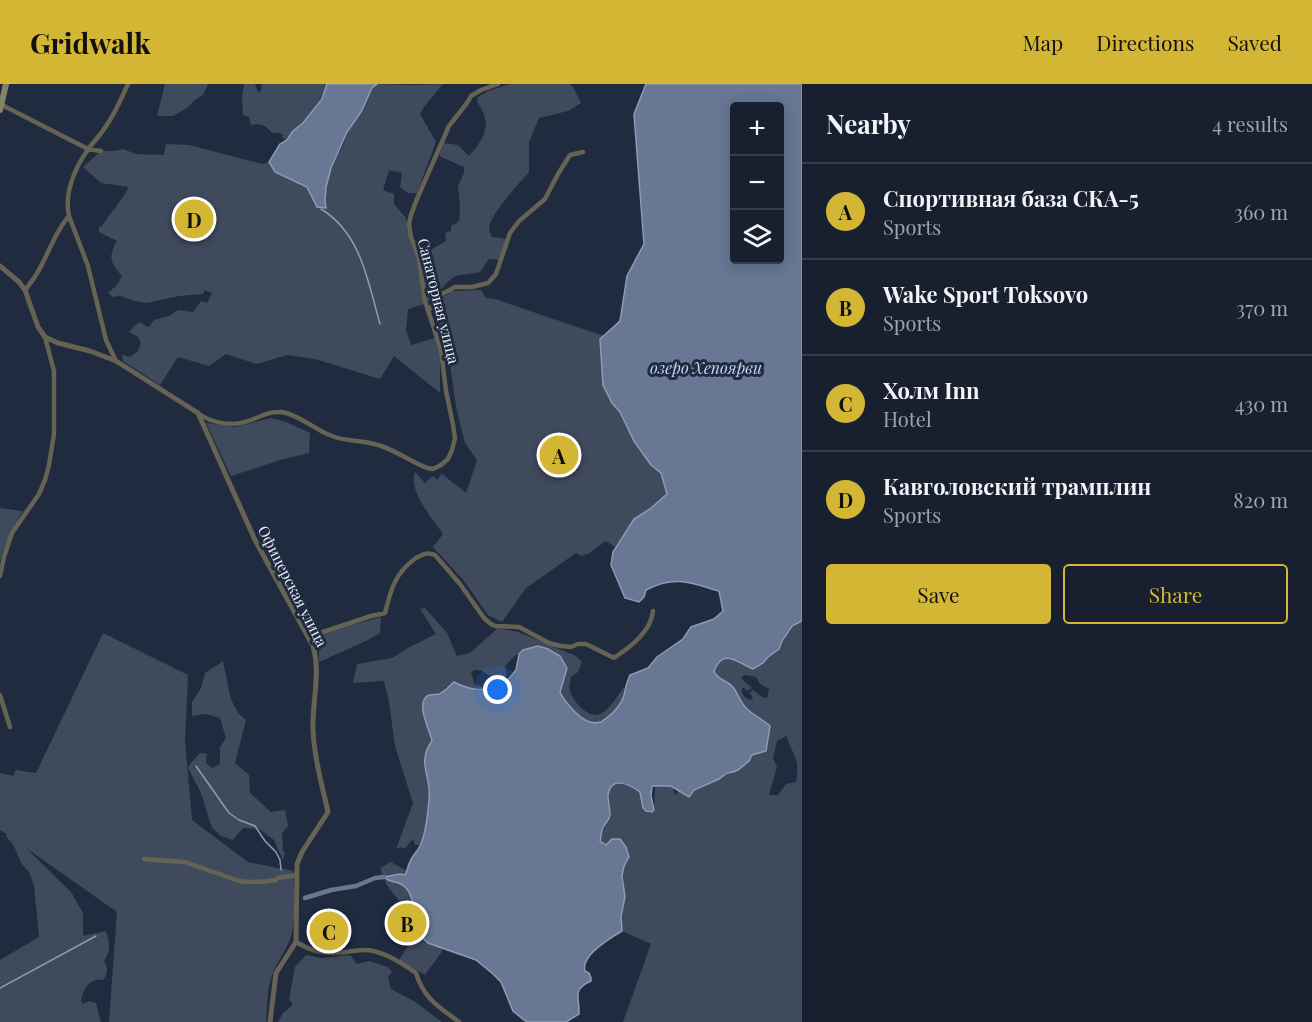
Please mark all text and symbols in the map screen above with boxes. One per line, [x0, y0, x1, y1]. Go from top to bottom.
text: Gridwalk [30, 24, 151, 61]
text: Map [1022, 28, 1063, 56]
text: Directions [1096, 28, 1194, 56]
text: Saved [1227, 28, 1282, 56]
map controls [730, 102, 784, 264]
button: + [730, 102, 784, 156]
text: Nearby [826, 106, 911, 141]
text: 4 results [1212, 110, 1288, 137]
button: − [730, 156, 784, 210]
text: Спортивная база СКА-5 [883, 183, 1139, 213]
pin: D [174, 196, 214, 242]
text: A [839, 198, 852, 225]
text: 360 m [1234, 198, 1288, 225]
button: layers [730, 210, 784, 264]
text: Sports [883, 213, 941, 240]
street label: Санаторная улица [414, 236, 464, 366]
text: Wake Sport Toksovo [883, 279, 1088, 309]
text: B [839, 294, 852, 321]
text: 370 m [1236, 294, 1288, 321]
text: Sports [883, 309, 941, 336]
water label: озеро Хепоярви [650, 357, 762, 378]
text: Холм Inn [883, 375, 980, 405]
text: C [838, 390, 853, 417]
text: 430 m [1235, 390, 1288, 417]
text: Hotel [883, 405, 932, 432]
pin: A [540, 432, 578, 478]
text: Кавголовский трамплин [883, 471, 1151, 501]
text: D [838, 486, 853, 513]
text: 820 m [1233, 486, 1288, 513]
text: Sports [883, 501, 941, 528]
street label: Офицерская улица [254, 522, 332, 651]
button: Save [826, 564, 1051, 624]
button: Share [1063, 564, 1288, 624]
your location [483, 675, 512, 704]
pin: B [388, 900, 426, 946]
pin: C [310, 908, 348, 954]

